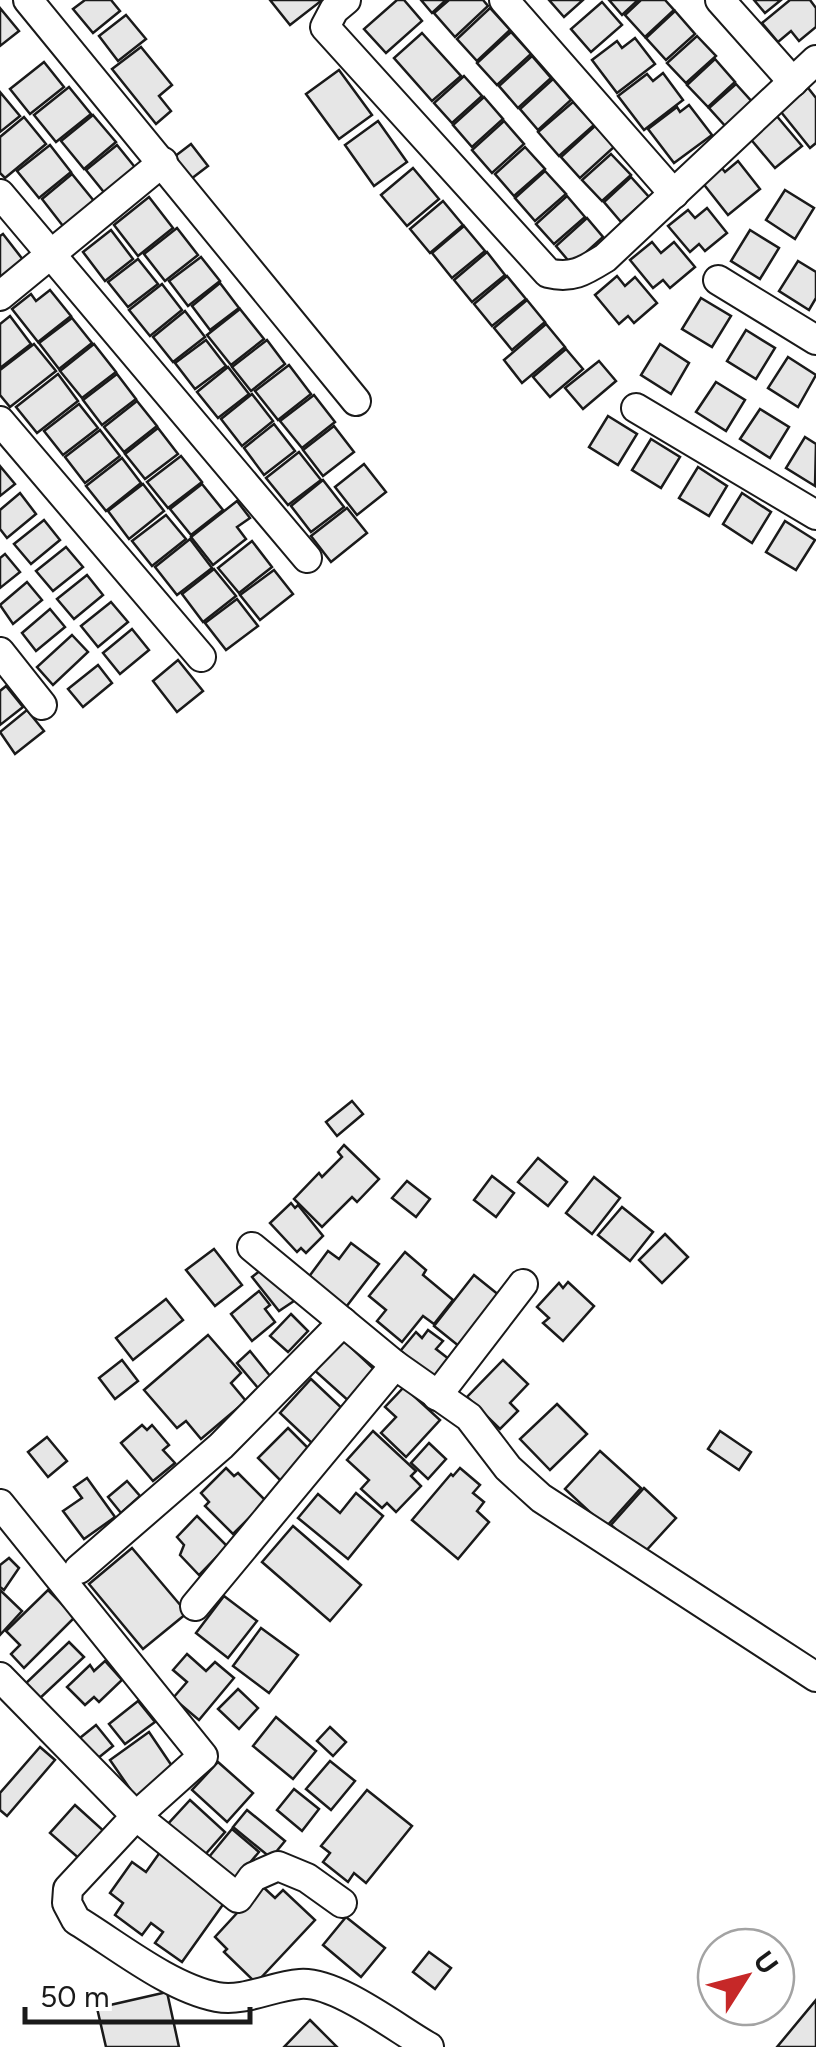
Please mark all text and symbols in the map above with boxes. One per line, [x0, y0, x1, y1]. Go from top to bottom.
north arrow [696, 1927, 796, 2027]
text: U [747, 1944, 786, 1980]
scale bar [25, 1962, 250, 2024]
text: 50 m [40, 1978, 109, 2015]

